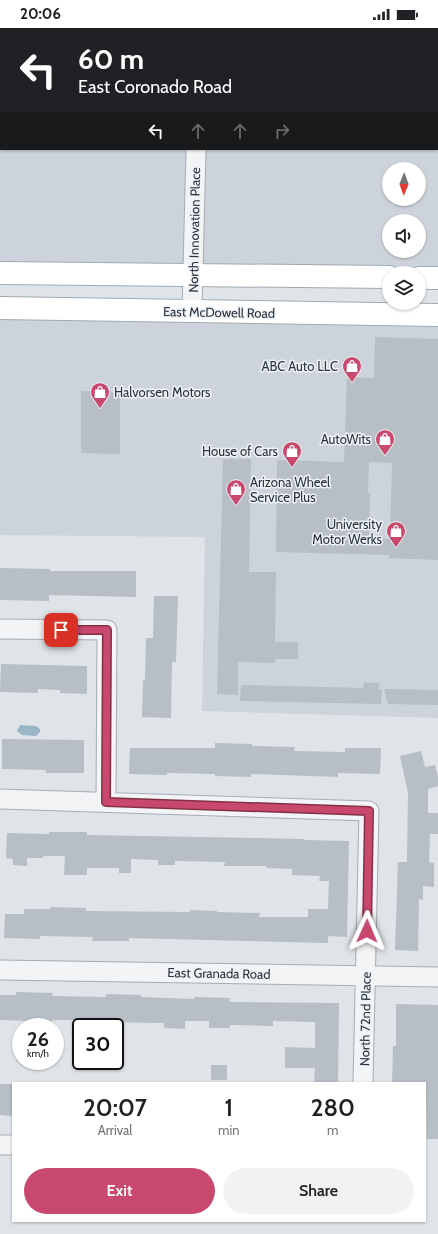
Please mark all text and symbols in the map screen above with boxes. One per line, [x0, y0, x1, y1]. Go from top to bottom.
text: 20:06 [20, 5, 61, 23]
text: 60 m [78, 42, 144, 76]
icon: left [12, 44, 64, 96]
text: East Coronado Road [78, 76, 232, 98]
icon: left [145, 120, 167, 142]
icon: ahead [187, 120, 209, 142]
icon: ahead [229, 120, 251, 142]
icon: right [271, 120, 293, 142]
north arrow [382, 162, 426, 206]
map controls [382, 162, 426, 310]
street label: North Innovation Place [185, 167, 203, 293]
button: sound [382, 214, 426, 258]
button: layers [382, 266, 426, 310]
street label: East McDowell Road [163, 303, 275, 321]
shop icon: ABC Auto LLC [341, 355, 363, 383]
place label: ABC Auto LLC [262, 358, 338, 374]
shop icon: Halvorsen Motors [89, 381, 111, 409]
place label: Halvorsen Motors [114, 384, 211, 400]
shop icon: AutoWits [374, 428, 396, 456]
place label: AutoWits [321, 431, 372, 447]
shop icon: House of Cars [281, 440, 303, 468]
place label: House of Cars [202, 443, 279, 459]
place label: Arizona Wheel Service Plus [250, 474, 330, 505]
shop icon: Arizona Wheel Service Plus [225, 478, 247, 506]
place label: University Motor Werks [312, 516, 383, 547]
shop icon: University Motor Werks [385, 520, 407, 548]
pin [44, 613, 78, 647]
icon: arrive [50, 619, 72, 641]
position arrow [346, 910, 388, 952]
street label: East Granada Road [167, 964, 271, 982]
street label: North 72nd Place [356, 971, 374, 1066]
speed limit sign: 30 [72, 1018, 124, 1070]
text: 26 [27, 1027, 49, 1051]
text: km/h [27, 1047, 49, 1060]
text: 20:07 [83, 1093, 147, 1122]
text: 1 [225, 1093, 233, 1122]
text: 280 [311, 1093, 355, 1122]
text: Arrival [98, 1122, 132, 1138]
text: min [218, 1122, 240, 1138]
text: m [327, 1122, 338, 1138]
button: Exit [24, 1168, 215, 1214]
button: Share [223, 1168, 414, 1214]

